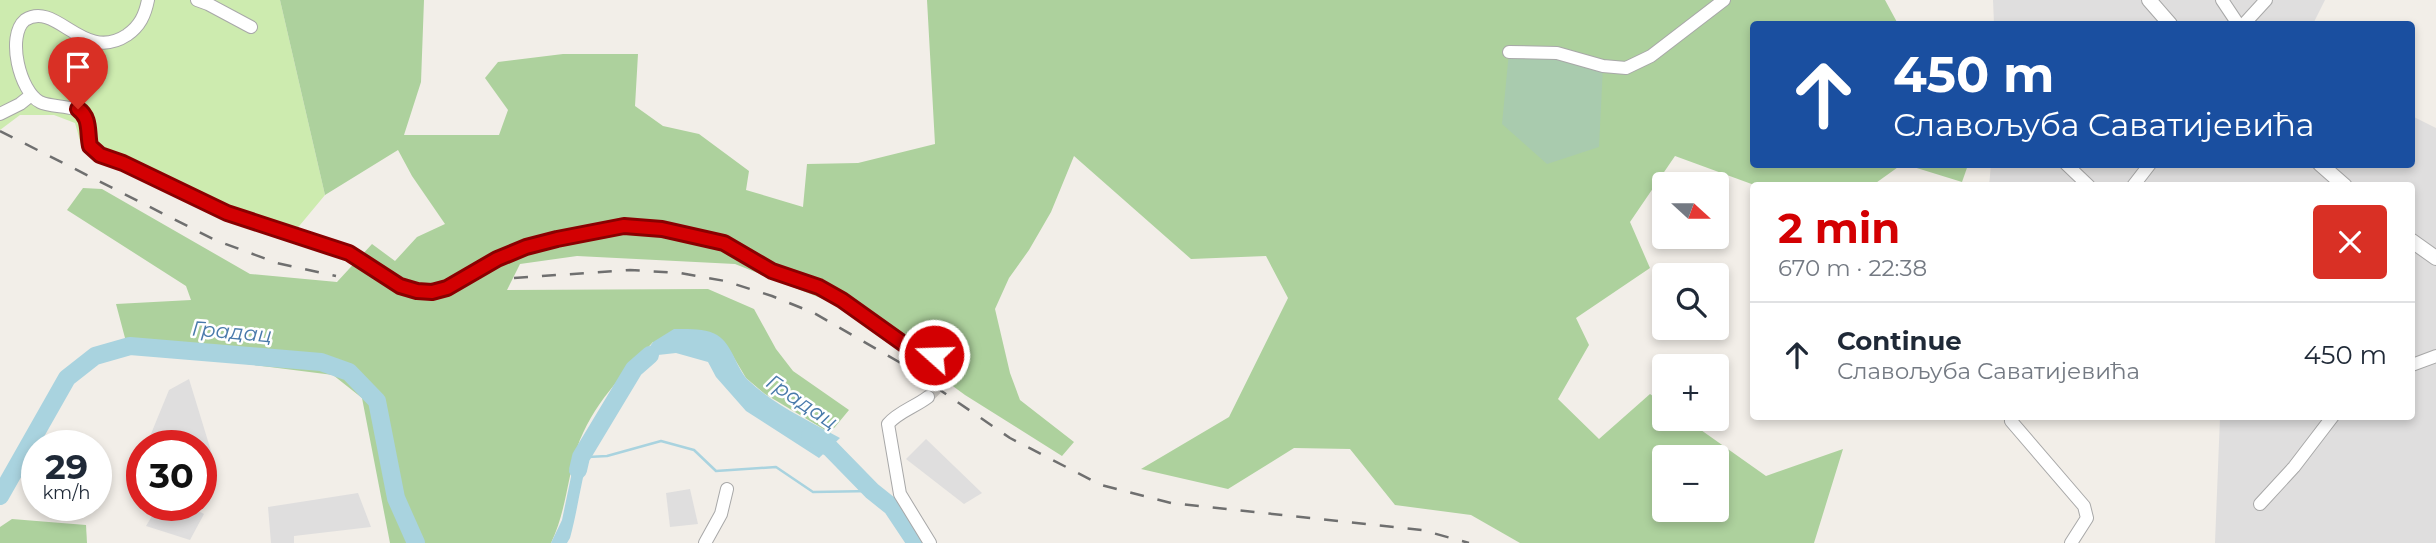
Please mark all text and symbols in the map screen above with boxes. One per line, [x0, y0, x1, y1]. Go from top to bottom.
pin [48, 37, 108, 109]
text: 450 m [1893, 45, 2054, 104]
icon: arrive [59, 48, 97, 86]
icon: ahead [1778, 49, 1869, 140]
text: Славољуба Саватијевића [1893, 105, 2314, 144]
north arrow [1652, 172, 1729, 248]
map controls [1652, 172, 1729, 522]
text: 2 min [1778, 202, 1900, 254]
button: close [2313, 205, 2387, 279]
text: 670 m · 22:38 [1778, 254, 1927, 282]
button: search [1652, 263, 1729, 340]
water label: Градац [191, 316, 273, 347]
position arrow [897, 318, 971, 392]
text: Continue [1837, 325, 1962, 357]
icon: ahead [1778, 336, 1816, 374]
text: 450 m [2304, 339, 2387, 371]
button: + [1652, 354, 1729, 431]
text: Славољуба Саватијевића [1837, 357, 2140, 385]
water label: Градац [762, 369, 843, 435]
speed limit sign: 30 [126, 430, 217, 521]
text: 29 [45, 445, 88, 488]
button: − [1652, 445, 1729, 522]
text: km/h [42, 482, 91, 504]

